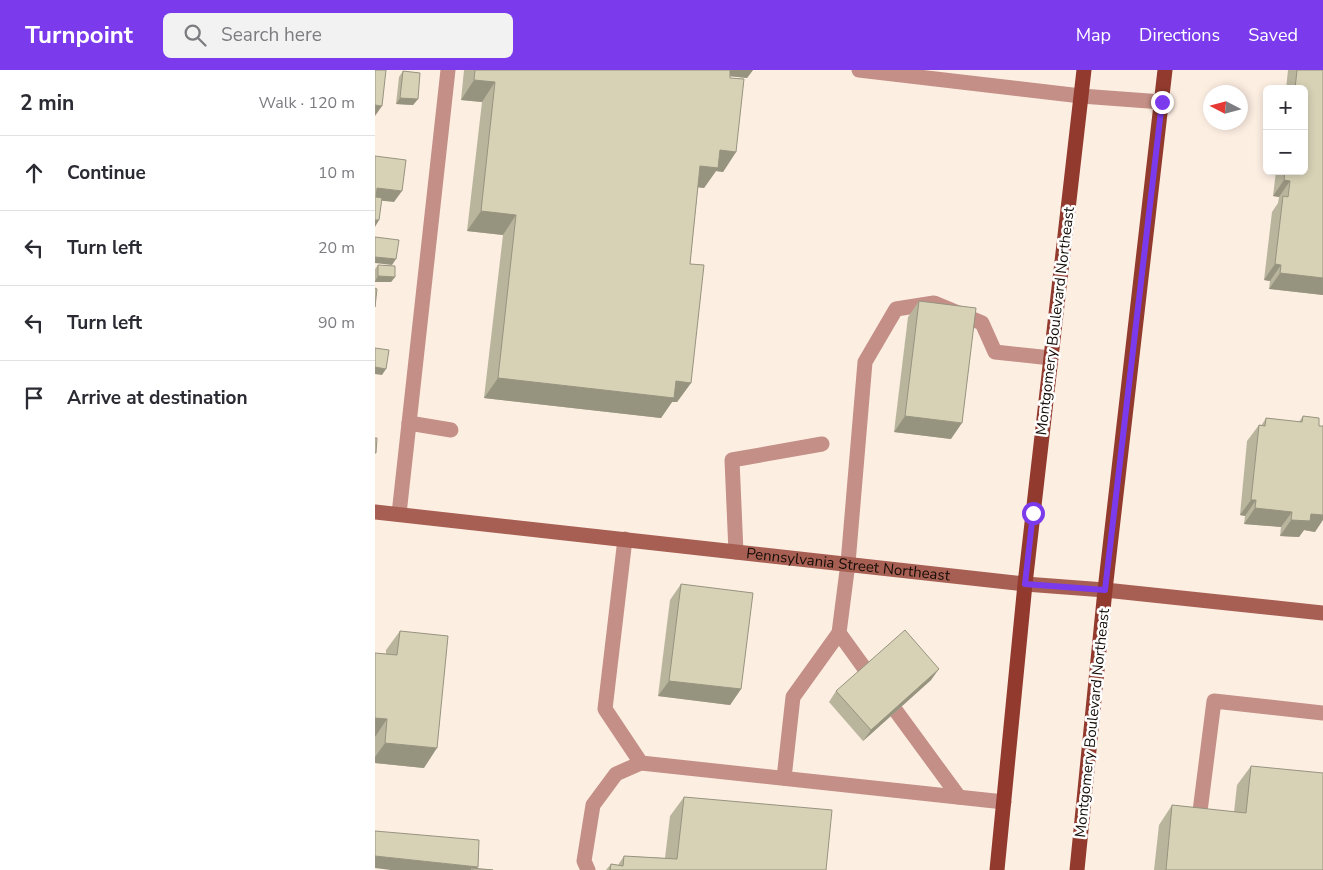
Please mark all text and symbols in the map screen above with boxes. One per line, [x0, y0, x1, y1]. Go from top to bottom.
search box [163, 13, 513, 58]
text: Turnpoint [25, 19, 133, 51]
icon: search [181, 21, 209, 49]
text: Search here [221, 22, 322, 48]
text: Map [1076, 23, 1111, 47]
text: Directions [1139, 23, 1220, 47]
text: Saved [1248, 23, 1298, 47]
north arrow [1203, 85, 1248, 130]
map controls [1263, 85, 1308, 175]
button: + [1263, 85, 1308, 130]
text: 2 min [20, 89, 74, 117]
route end [1151, 91, 1174, 114]
text: Walk · 120 m [259, 92, 355, 114]
button: − [1263, 130, 1308, 175]
icon: ahead [20, 159, 48, 187]
text: Continue [67, 160, 146, 186]
text: 10 m [318, 162, 355, 184]
street label: Montgomery Boulevard Northeast [1031, 205, 1079, 436]
icon: left [20, 234, 48, 262]
text: Turn left [67, 235, 142, 261]
text: 20 m [318, 237, 355, 259]
icon: left [20, 309, 48, 337]
text: Turn left [67, 310, 142, 336]
text: 90 m [318, 312, 355, 334]
icon: arrive [20, 384, 48, 412]
text: Arrive at destination [67, 385, 248, 411]
route start [1022, 502, 1045, 525]
street label: Pennsylvania Street Northeast [745, 543, 952, 586]
street label: Montgomery Boulevard Northeast [1070, 607, 1114, 838]

